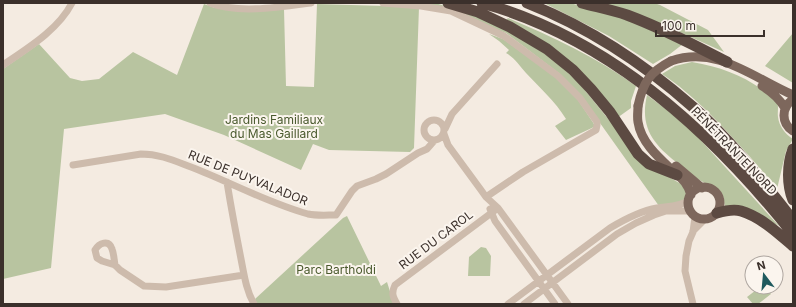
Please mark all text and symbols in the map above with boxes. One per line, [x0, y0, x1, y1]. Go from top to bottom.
scale bar [656, 12, 764, 38]
text: 100 m [662, 18, 696, 33]
street label: PÉNÉTRANTE NORD [688, 103, 780, 198]
park label: Jardins Familiaux du Mas Gaillard [225, 112, 323, 141]
street label: RUE DE PUYVALADOR [186, 147, 310, 208]
street label: RUE DU CAROL [396, 207, 476, 272]
north arrow [744, 255, 784, 295]
text: N [755, 258, 767, 273]
park label: Parc Bartholdi [296, 262, 376, 277]

